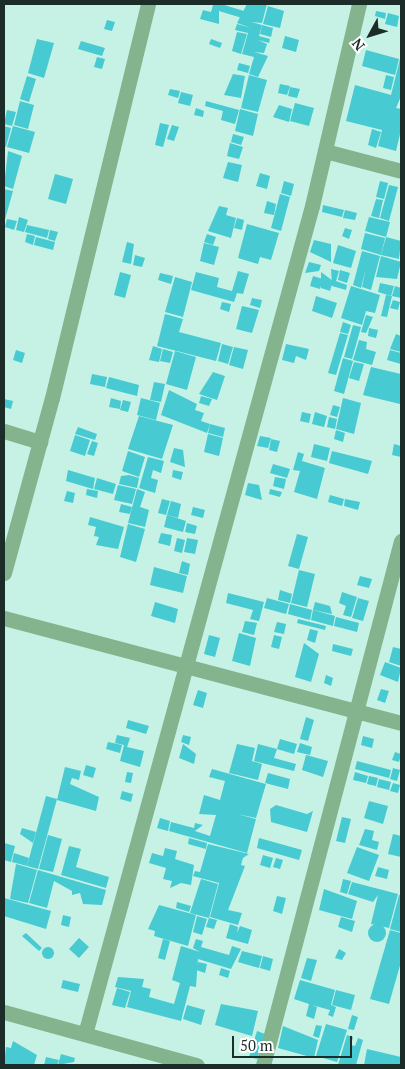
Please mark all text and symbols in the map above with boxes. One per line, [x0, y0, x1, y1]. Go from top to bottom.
north arrow [345, 10, 395, 60]
text: N [347, 35, 369, 55]
scale bar [235, 1026, 355, 1058]
text: 50 m [240, 1035, 273, 1055]

